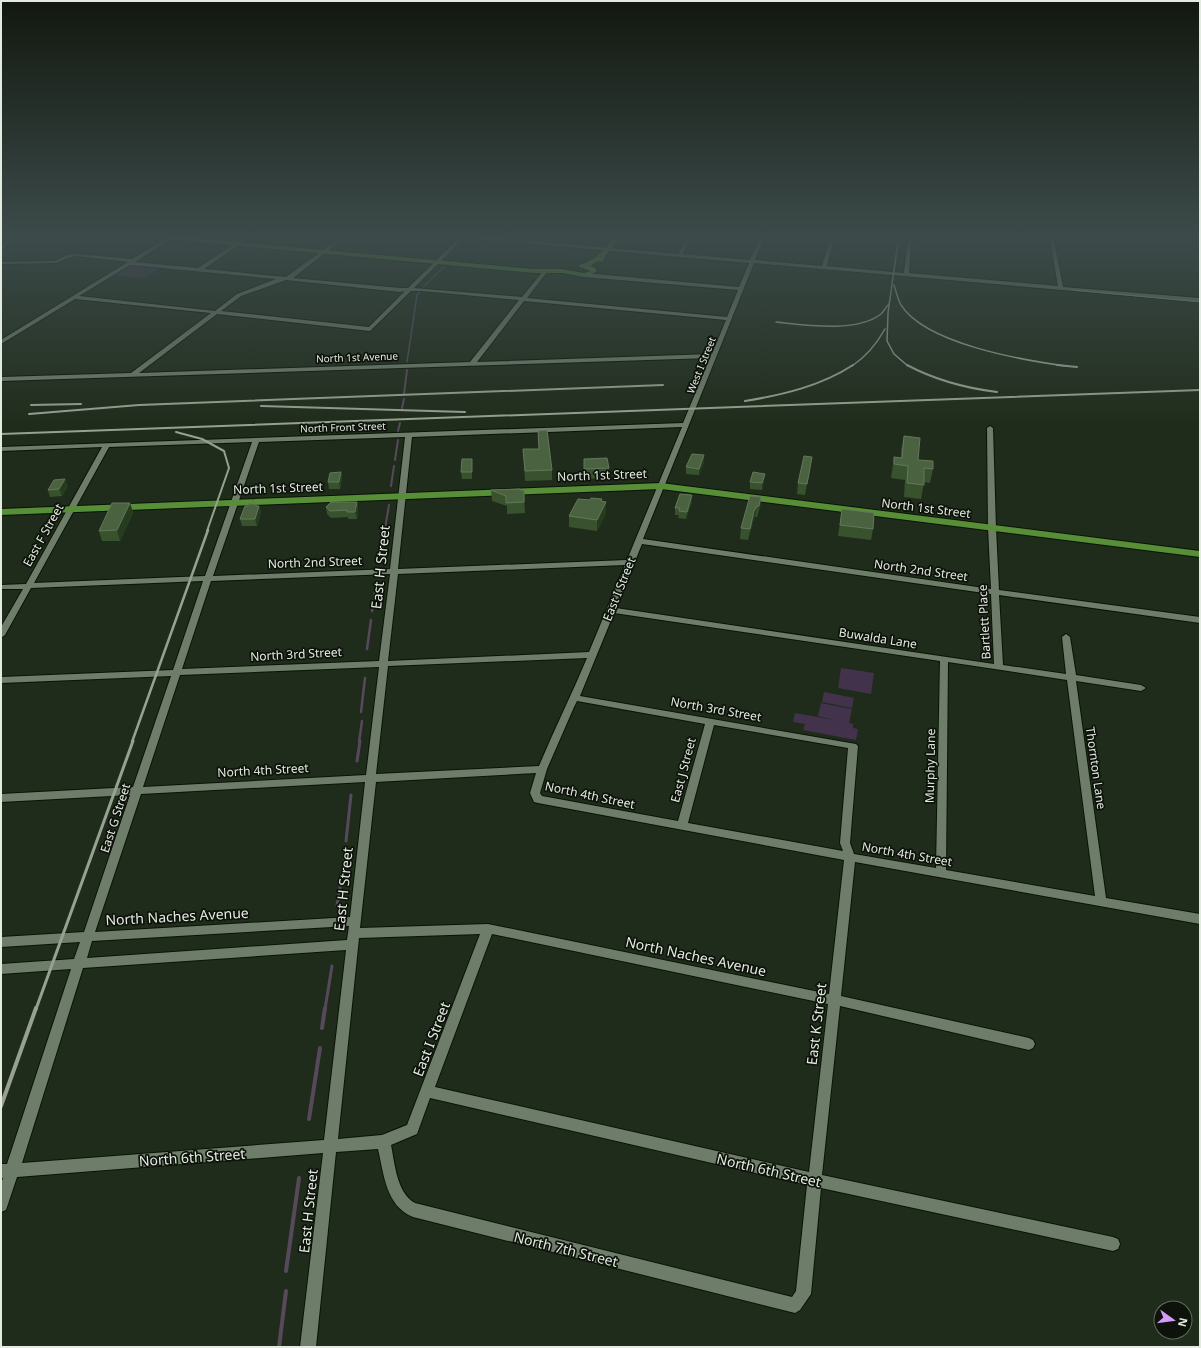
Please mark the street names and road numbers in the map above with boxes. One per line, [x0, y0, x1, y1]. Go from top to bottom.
street label: West I Street [683, 334, 719, 395]
street label: North 1st Avenue [316, 349, 399, 365]
street label: North Front Street [300, 418, 386, 435]
street label: North 1st Street [557, 465, 648, 485]
street label: North 1st Street [233, 478, 324, 498]
street label: North 1st Street [880, 494, 972, 522]
street label: East F Street [19, 500, 68, 570]
street label: East H Street [366, 524, 394, 610]
street label: North 2nd Street [267, 552, 363, 572]
street label: East I Street [599, 554, 640, 623]
street label: North 2nd Street [873, 555, 970, 585]
street label: Bartlett Place [974, 584, 994, 660]
street label: Buwalda Lane [838, 623, 919, 653]
street label: North 3rd Street [250, 643, 343, 665]
street label: North 3rd Street [669, 693, 763, 725]
street label: Thornton Lane [1082, 726, 1110, 811]
street label: Murphy Lane [921, 728, 939, 803]
street label: East J Street [666, 735, 700, 804]
street label: North 4th Street [217, 759, 310, 781]
street label: North 4th Street [544, 777, 637, 813]
street label: East G Street [96, 781, 134, 855]
street label: North 4th Street [860, 838, 954, 870]
street label: East H Street [329, 846, 357, 932]
street label: North Naches Avenue [105, 903, 249, 929]
street label: North Naches Avenue [624, 932, 768, 980]
street label: East K Street [802, 982, 830, 1066]
street label: East I Street [408, 999, 454, 1079]
street label: North 6th Street [138, 1144, 246, 1170]
street label: North 6th Street [715, 1149, 823, 1191]
street label: East H Street [294, 1168, 322, 1254]
street label: North 7th Street [512, 1227, 620, 1271]

